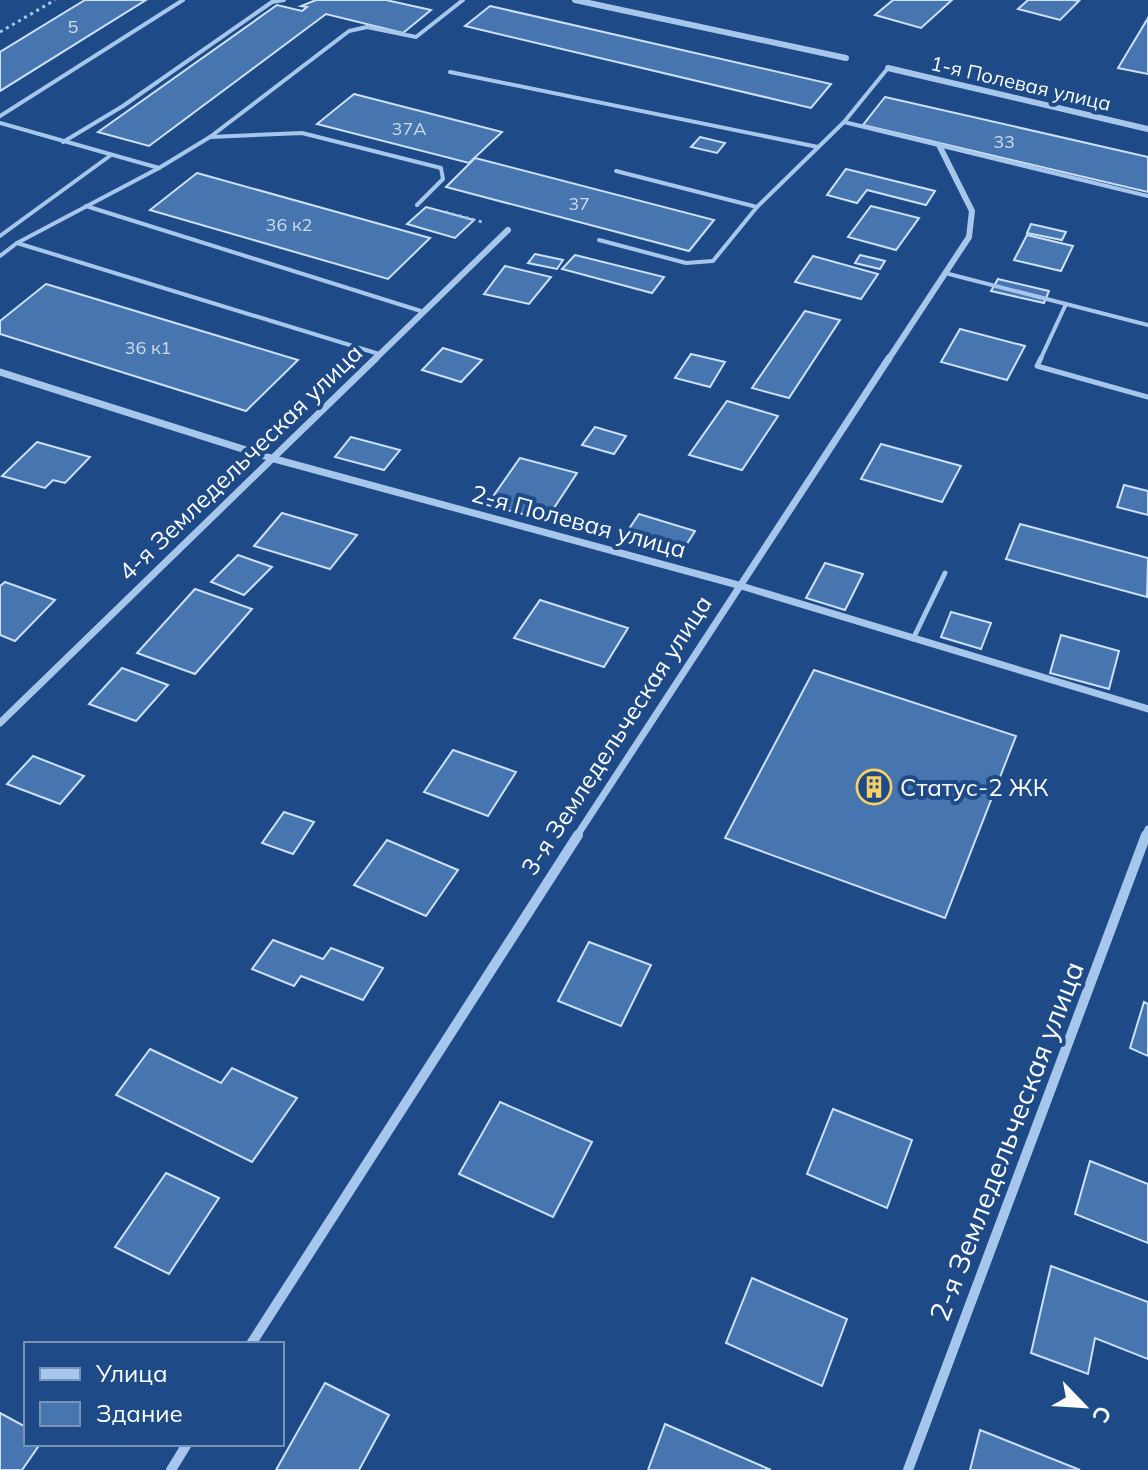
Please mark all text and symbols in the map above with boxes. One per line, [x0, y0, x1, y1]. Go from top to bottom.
house number: 5 [68, 15, 79, 38]
street label: 1-я Полевая улица [928, 50, 1114, 116]
house number: 37А [392, 117, 426, 140]
house number: 33 [993, 130, 1015, 153]
house number: 37 [568, 192, 590, 215]
house number: 36 к2 [266, 213, 312, 236]
house number: 36 к1 [125, 336, 171, 359]
street label: 4-я Земледельческая улица [112, 337, 368, 587]
street label: 2-я Полевая улица [468, 478, 690, 564]
street label: 3-я Земледельческая улица [514, 589, 718, 881]
building icon: Статус-2 ЖК [855, 768, 893, 806]
place label: Статус-2 ЖК [900, 772, 1049, 802]
street label: 2-я Земледельческая улица [921, 956, 1091, 1326]
legend [24, 1342, 284, 1446]
text: Улица [95, 1358, 168, 1388]
north arrow [1044, 1366, 1124, 1446]
text: Здание [96, 1398, 183, 1428]
text: С [1086, 1402, 1118, 1427]

